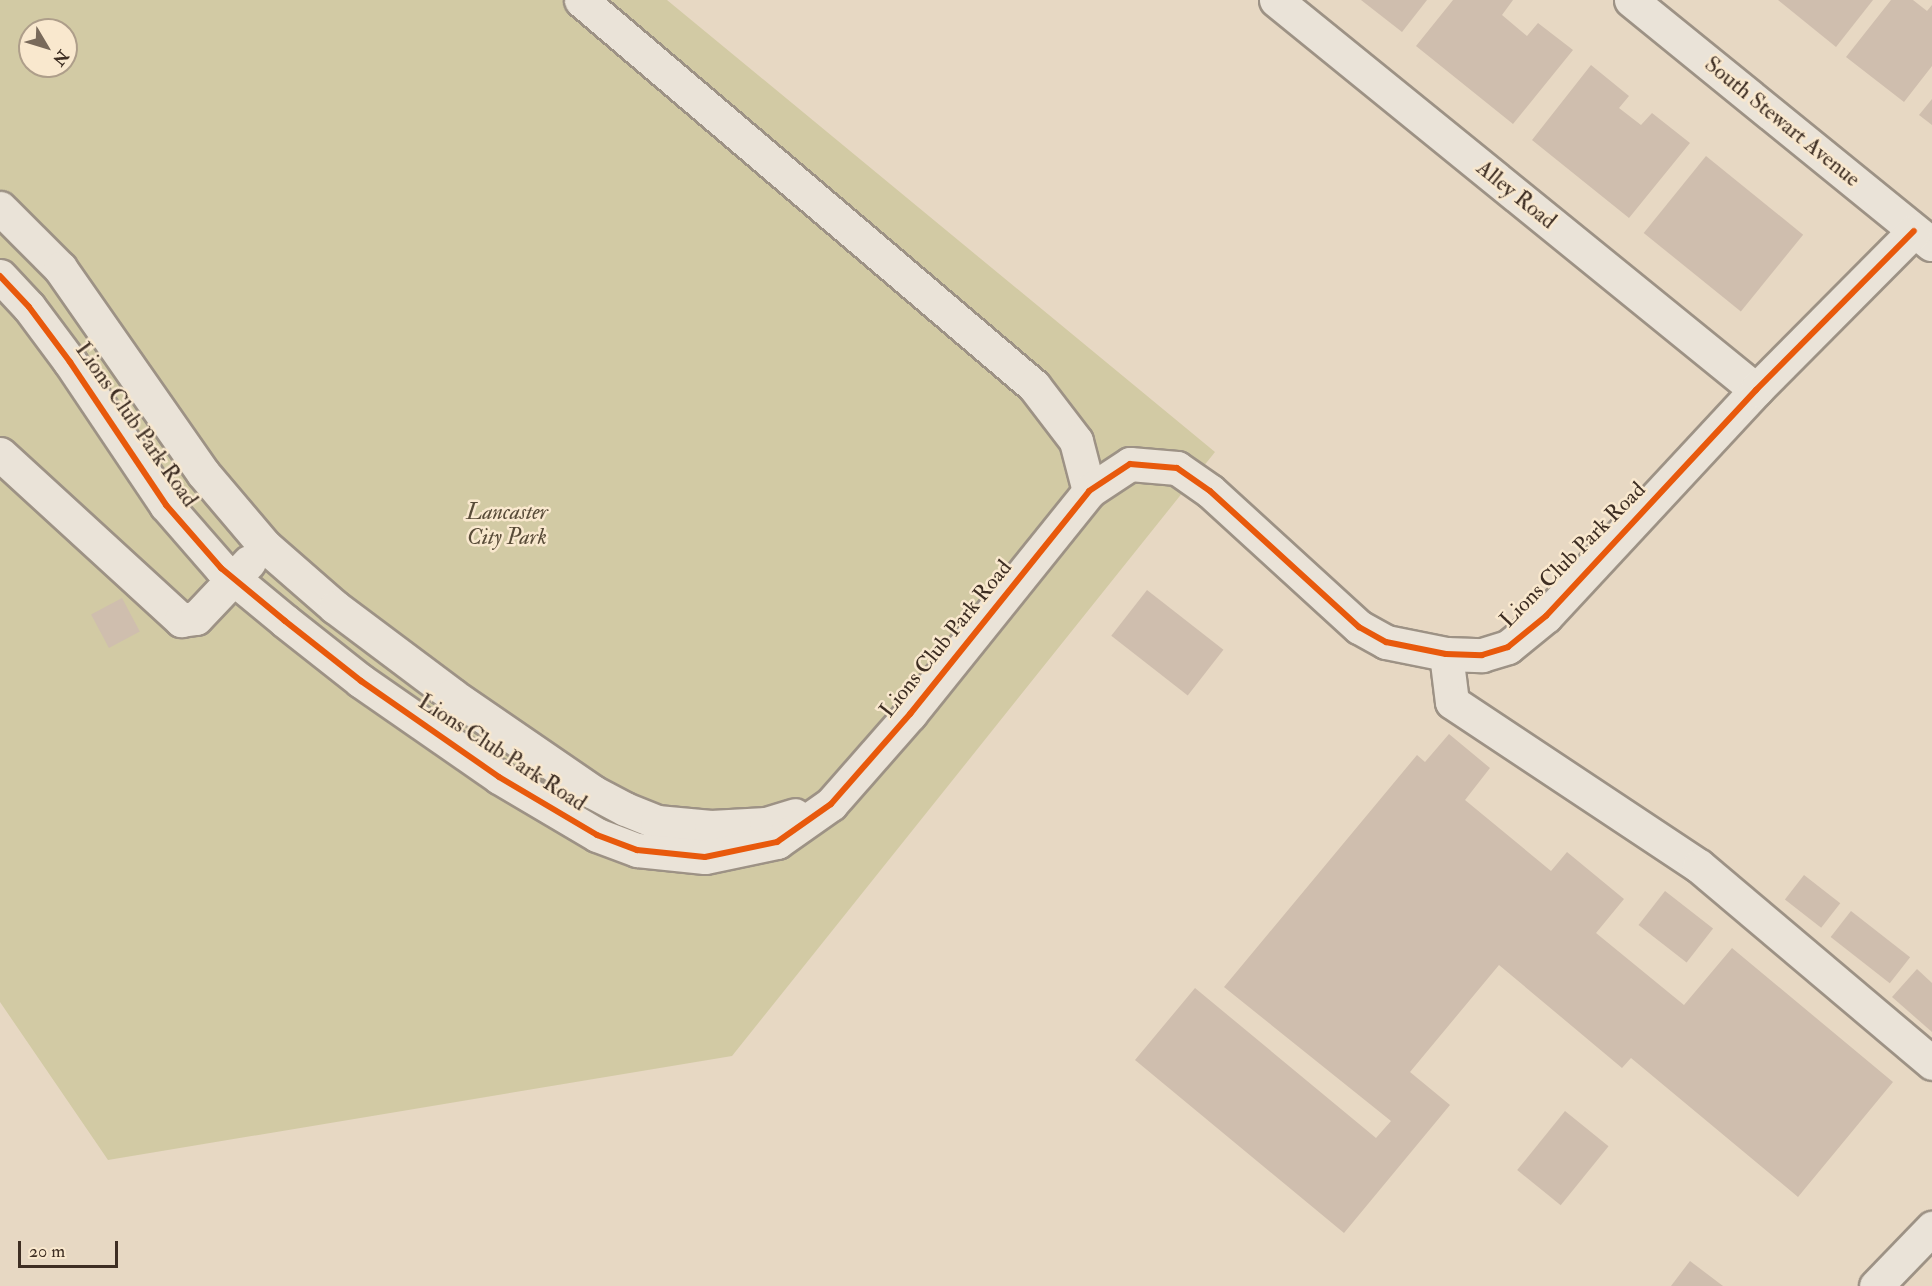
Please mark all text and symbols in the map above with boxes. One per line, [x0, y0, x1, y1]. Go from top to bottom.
north arrow [18, 18, 78, 78]
text: N [48, 46, 73, 70]
street label: South Stewart Avenue [1699, 51, 1865, 193]
street label: Alley Road [1471, 155, 1561, 235]
street label: Lions Club Park Road [69, 338, 203, 512]
street label: Lions Club Park Road [1495, 477, 1651, 633]
park label: Lancaster City Park [466, 499, 548, 550]
street label: Lions Club Park Road [874, 555, 1018, 723]
street label: Lions Club Park Road [413, 689, 591, 817]
scale bar [21, 1229, 122, 1267]
text: 20 m [29, 1240, 65, 1263]

